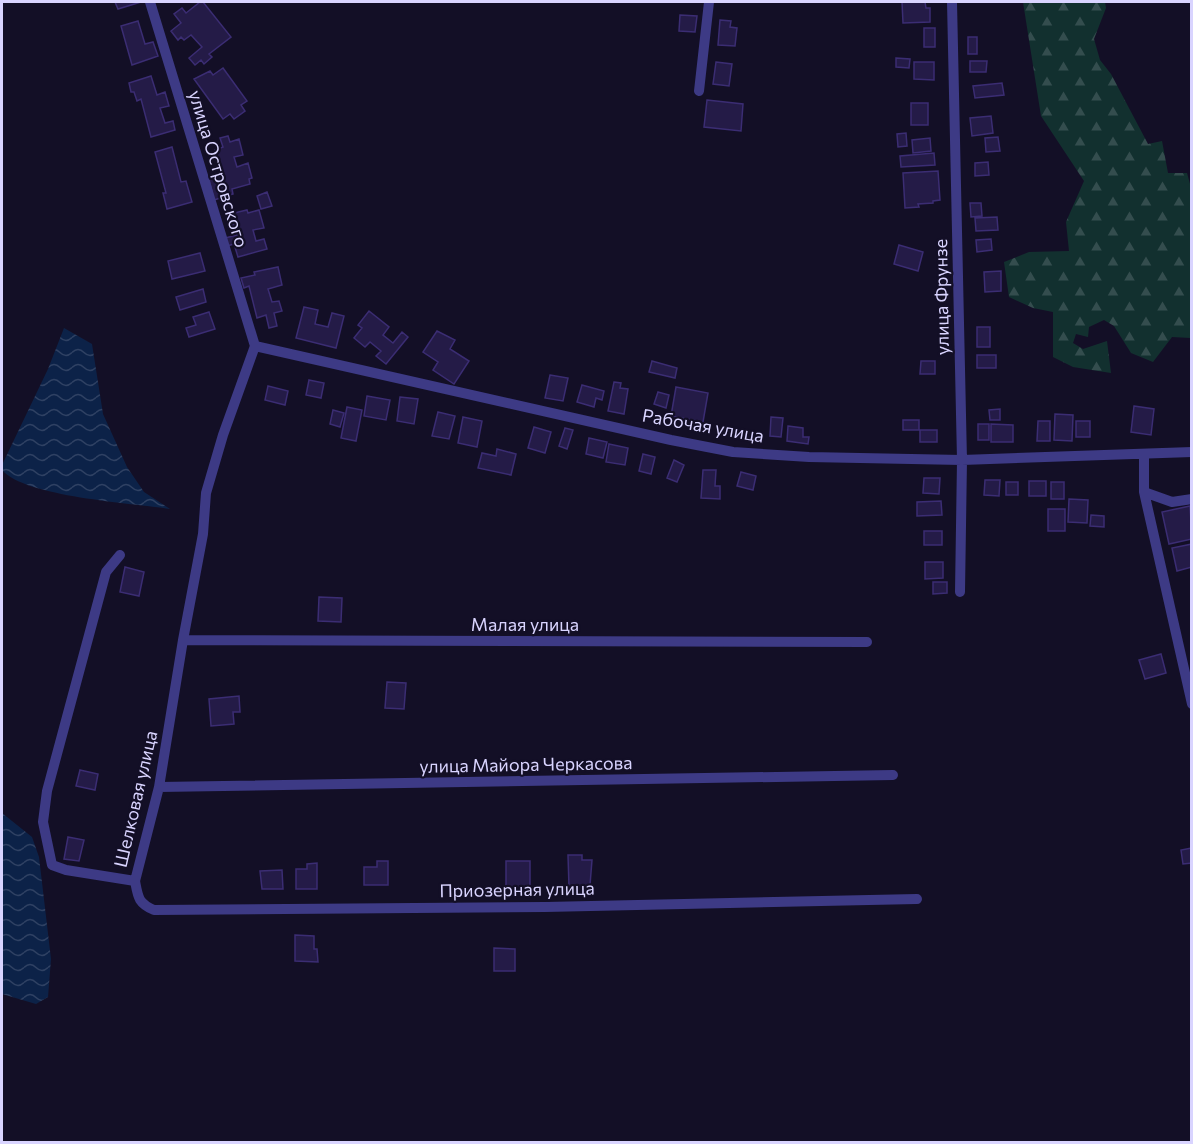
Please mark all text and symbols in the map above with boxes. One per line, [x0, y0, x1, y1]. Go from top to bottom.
street label: улица Островского [185, 88, 253, 250]
street label: улица Фрунзе [929, 239, 953, 355]
street label: Рабочая улица [641, 403, 766, 447]
street label: Малая улица [471, 613, 579, 635]
street label: Шелковая улица [109, 728, 161, 869]
street label: улица Майора Черкасова [419, 751, 633, 777]
street label: Приозерная улица [439, 877, 595, 901]

